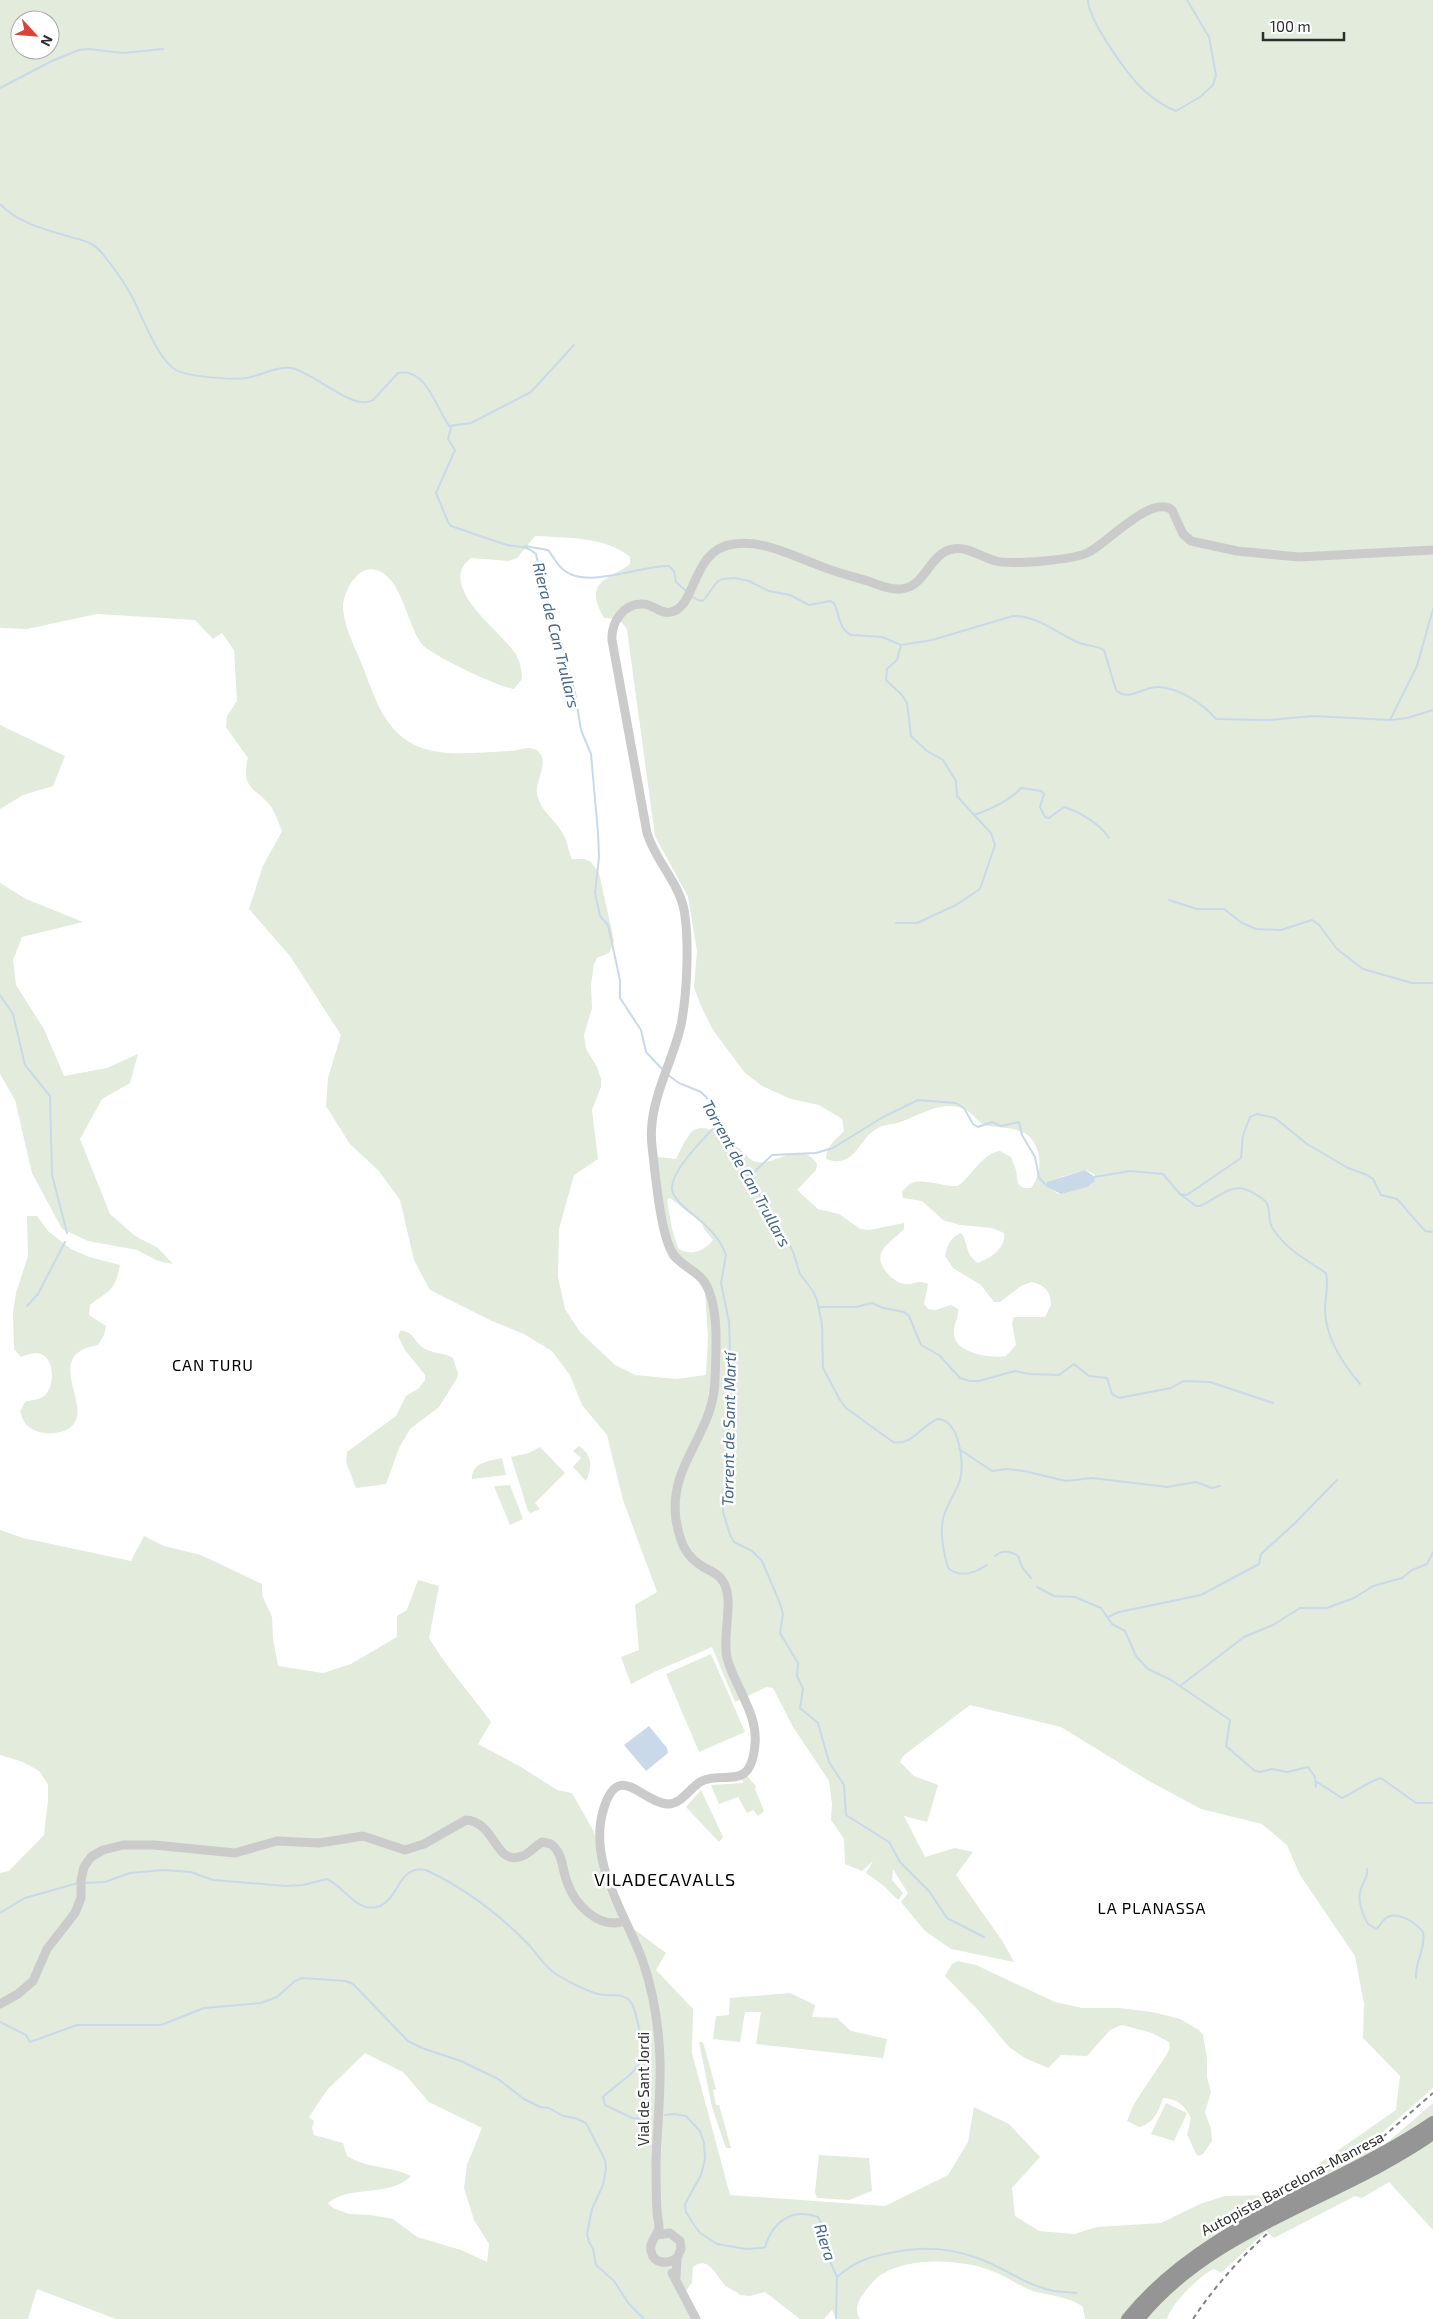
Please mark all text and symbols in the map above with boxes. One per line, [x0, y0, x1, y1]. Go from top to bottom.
north arrow [10, 10, 60, 60]
scale bar [1263, 10, 1344, 42]
text: 100 m [1270, 17, 1311, 35]
text: N [37, 33, 57, 49]
water label: Riera de Can Trullars [530, 560, 584, 710]
water label: Torrent de Can Trullars [699, 1096, 795, 1250]
water label: Torrent de Sant Martí [717, 1350, 739, 1506]
district label: CAN TURU [172, 1355, 254, 1374]
district label: VILADECAVALLS [594, 1868, 736, 1890]
district label: LA PLANASSA [1097, 1898, 1207, 1917]
street label: Vial de Sant Jordi [634, 2032, 652, 2146]
street label: Autopista Barcelona-Manresa [1197, 2127, 1387, 2239]
water label: Riera [811, 2221, 841, 2263]

